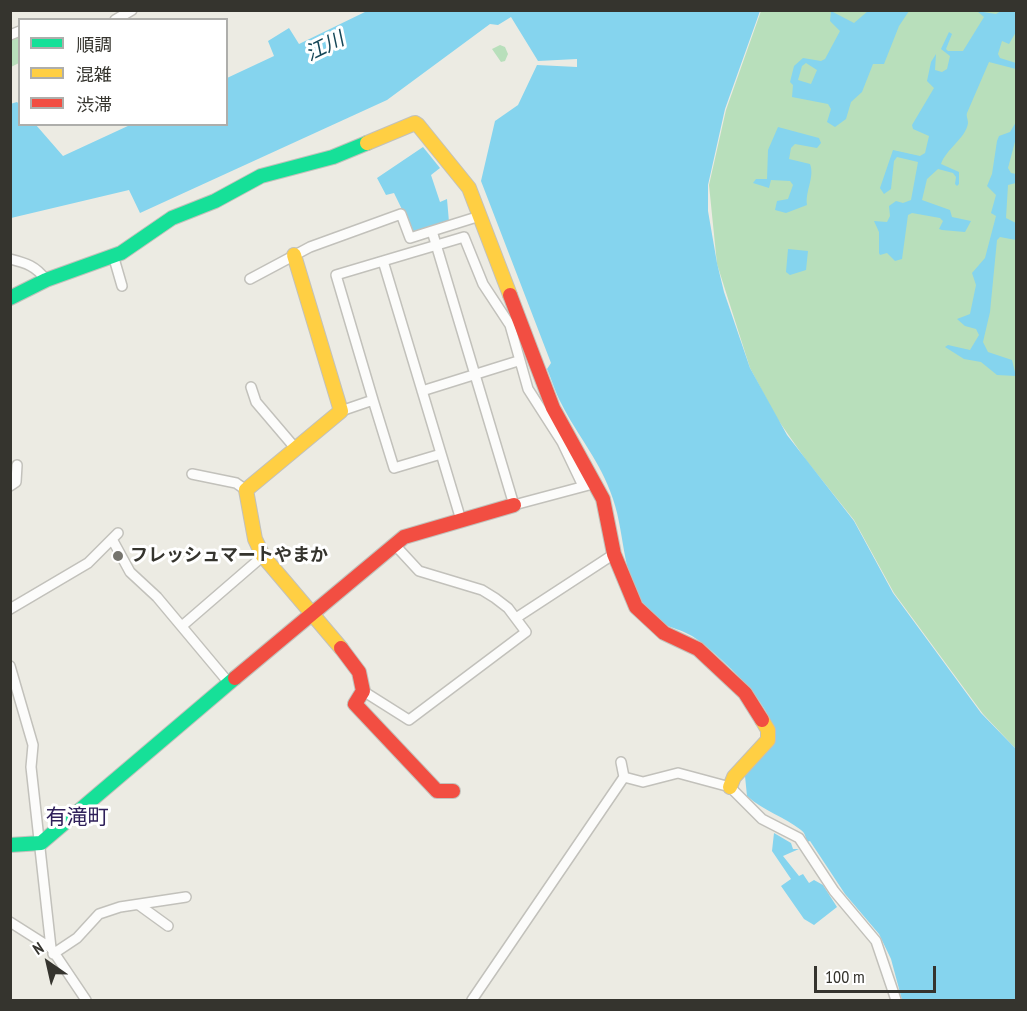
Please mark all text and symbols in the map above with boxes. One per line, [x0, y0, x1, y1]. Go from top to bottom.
legend [18, 18, 228, 126]
water label: 江川 [302, 27, 348, 67]
text: 順調 [76, 33, 112, 56]
text: 混雑 [76, 63, 112, 86]
text: 渋滞 [76, 93, 112, 116]
place label: フレッシュマートやまか [130, 545, 328, 567]
marker: フレッシュマートやまか [111, 549, 125, 563]
district label: 有滝町 [46, 805, 108, 831]
north arrow [18, 933, 78, 993]
text: N [29, 937, 47, 959]
scale bar [817, 954, 938, 992]
text: 100 m [825, 965, 865, 988]

